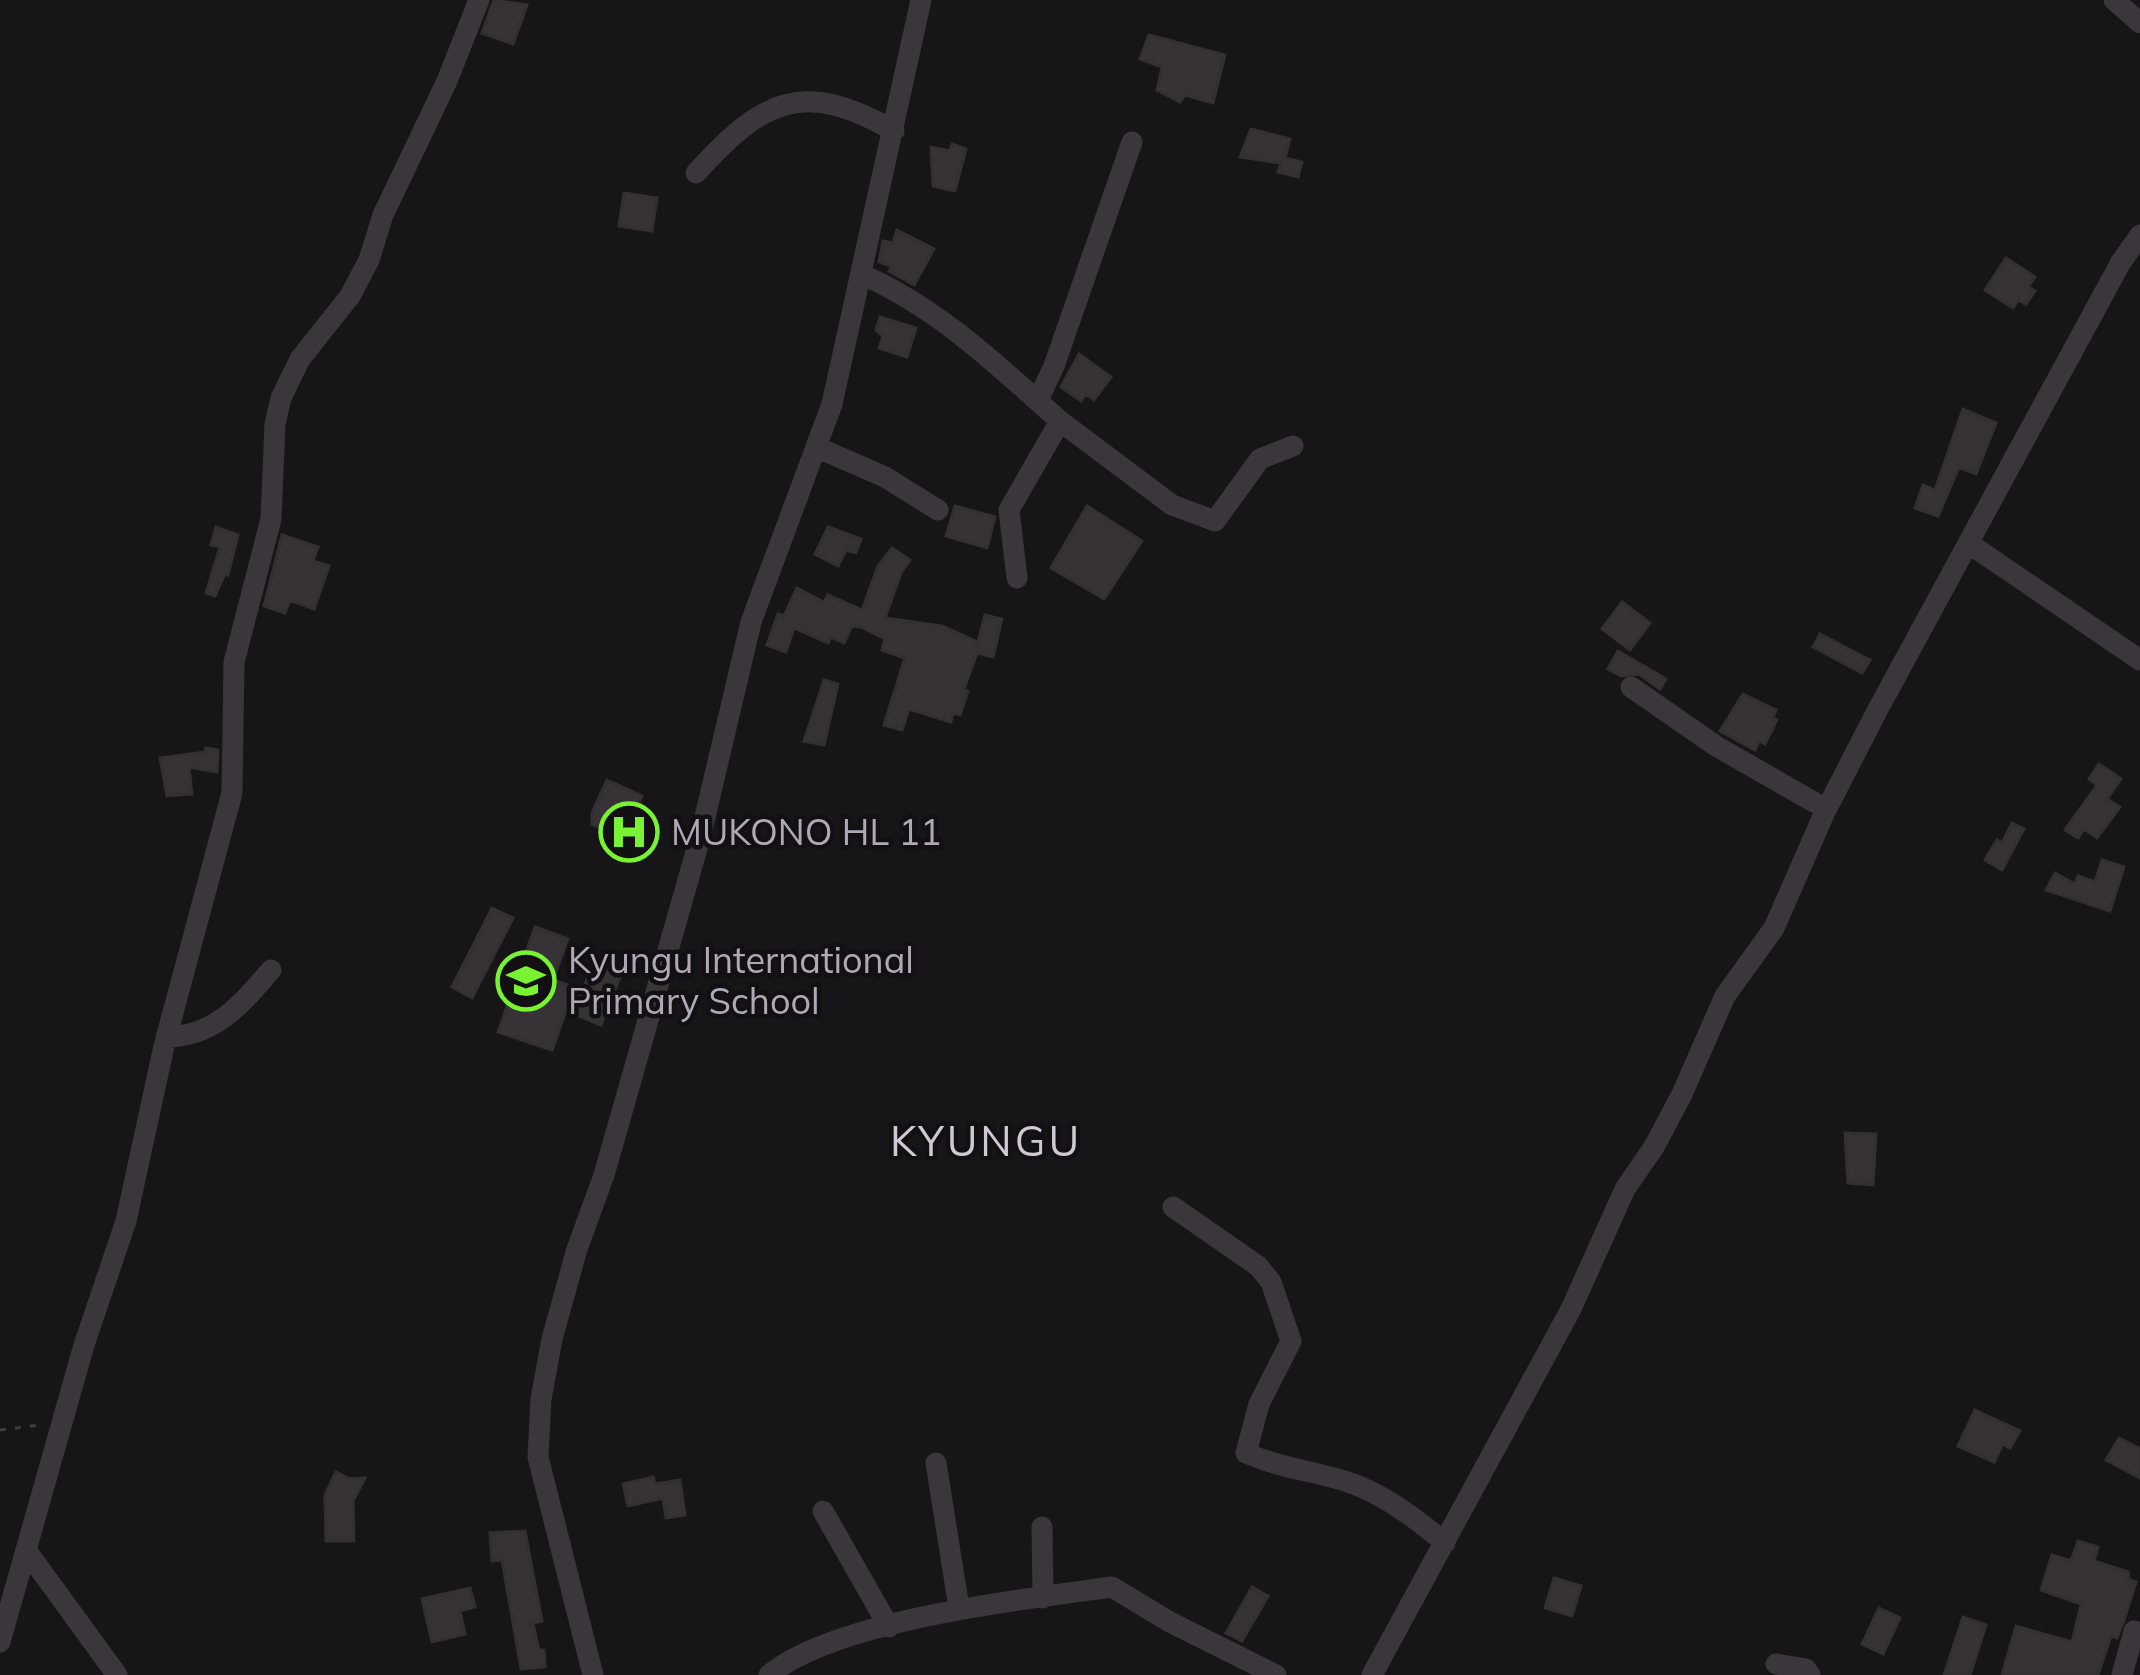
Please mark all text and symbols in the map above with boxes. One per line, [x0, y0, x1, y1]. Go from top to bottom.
hospital icon: MUKONO HL 11 [598, 801, 660, 863]
place label: MUKONO HL 11 [671, 809, 942, 854]
place label: Kyungu International Primary School [568, 937, 914, 1023]
school or university icon: Kyungu International Primary School [495, 950, 557, 1012]
district label: KYUNGU [890, 1114, 1082, 1167]

